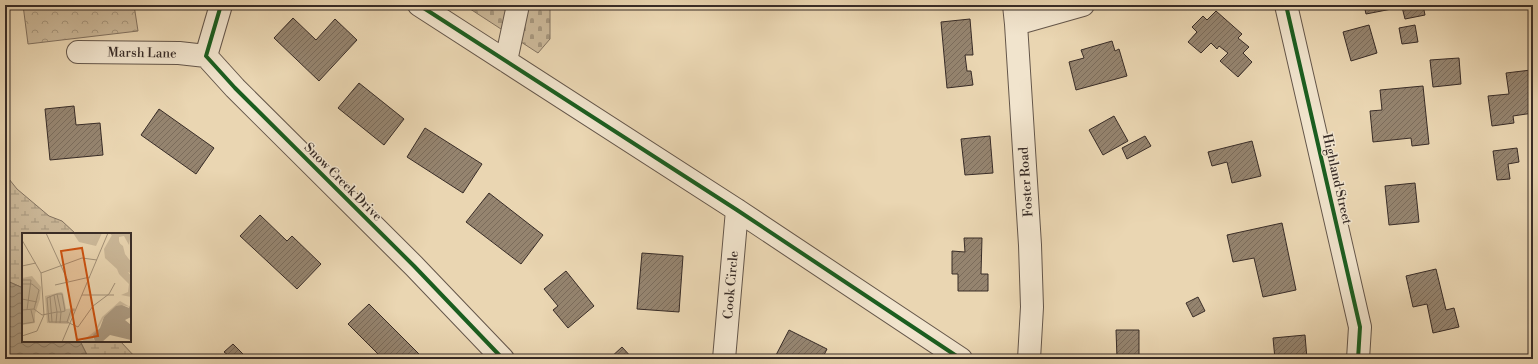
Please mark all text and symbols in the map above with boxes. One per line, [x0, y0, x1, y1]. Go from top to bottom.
street label: Marsh Lane [107, 44, 177, 62]
street label: Highland Street [1319, 132, 1355, 226]
street label: Snow Creek Drive [301, 140, 386, 225]
street label: Foster Road [1016, 146, 1036, 218]
inset map [22, 233, 131, 342]
street label: Cook Circle [720, 250, 742, 320]

